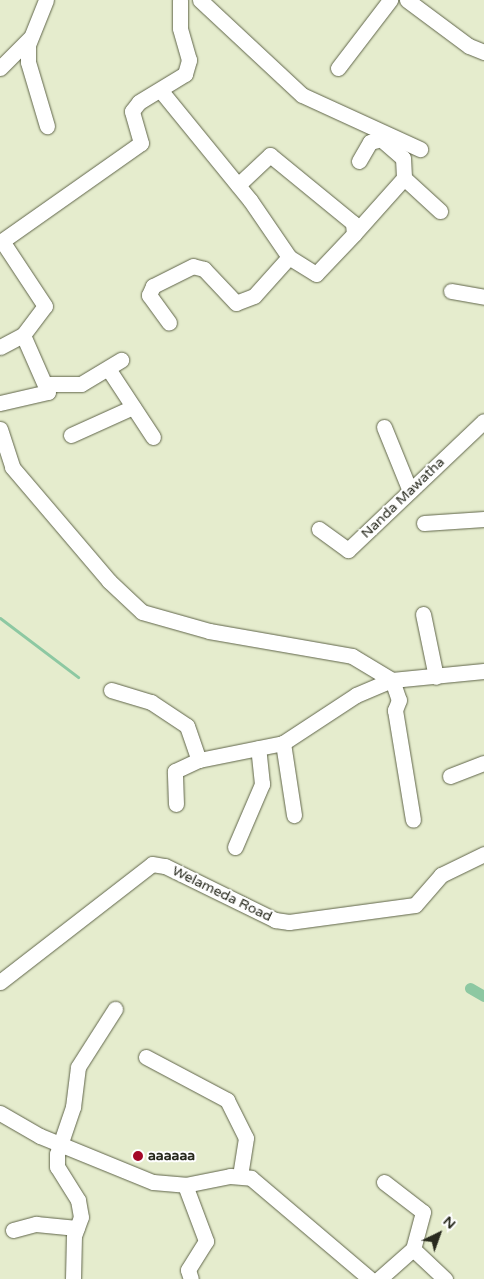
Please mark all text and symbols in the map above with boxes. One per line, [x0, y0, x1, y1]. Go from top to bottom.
street label: Nanda Mawatha [358, 454, 448, 542]
street label: Welameda Road [169, 863, 275, 925]
place label: aaaaaa [148, 1148, 195, 1164]
marker: aaaaaa [132, 1150, 144, 1162]
north arrow [414, 1209, 464, 1259]
text: N [440, 1212, 459, 1233]

